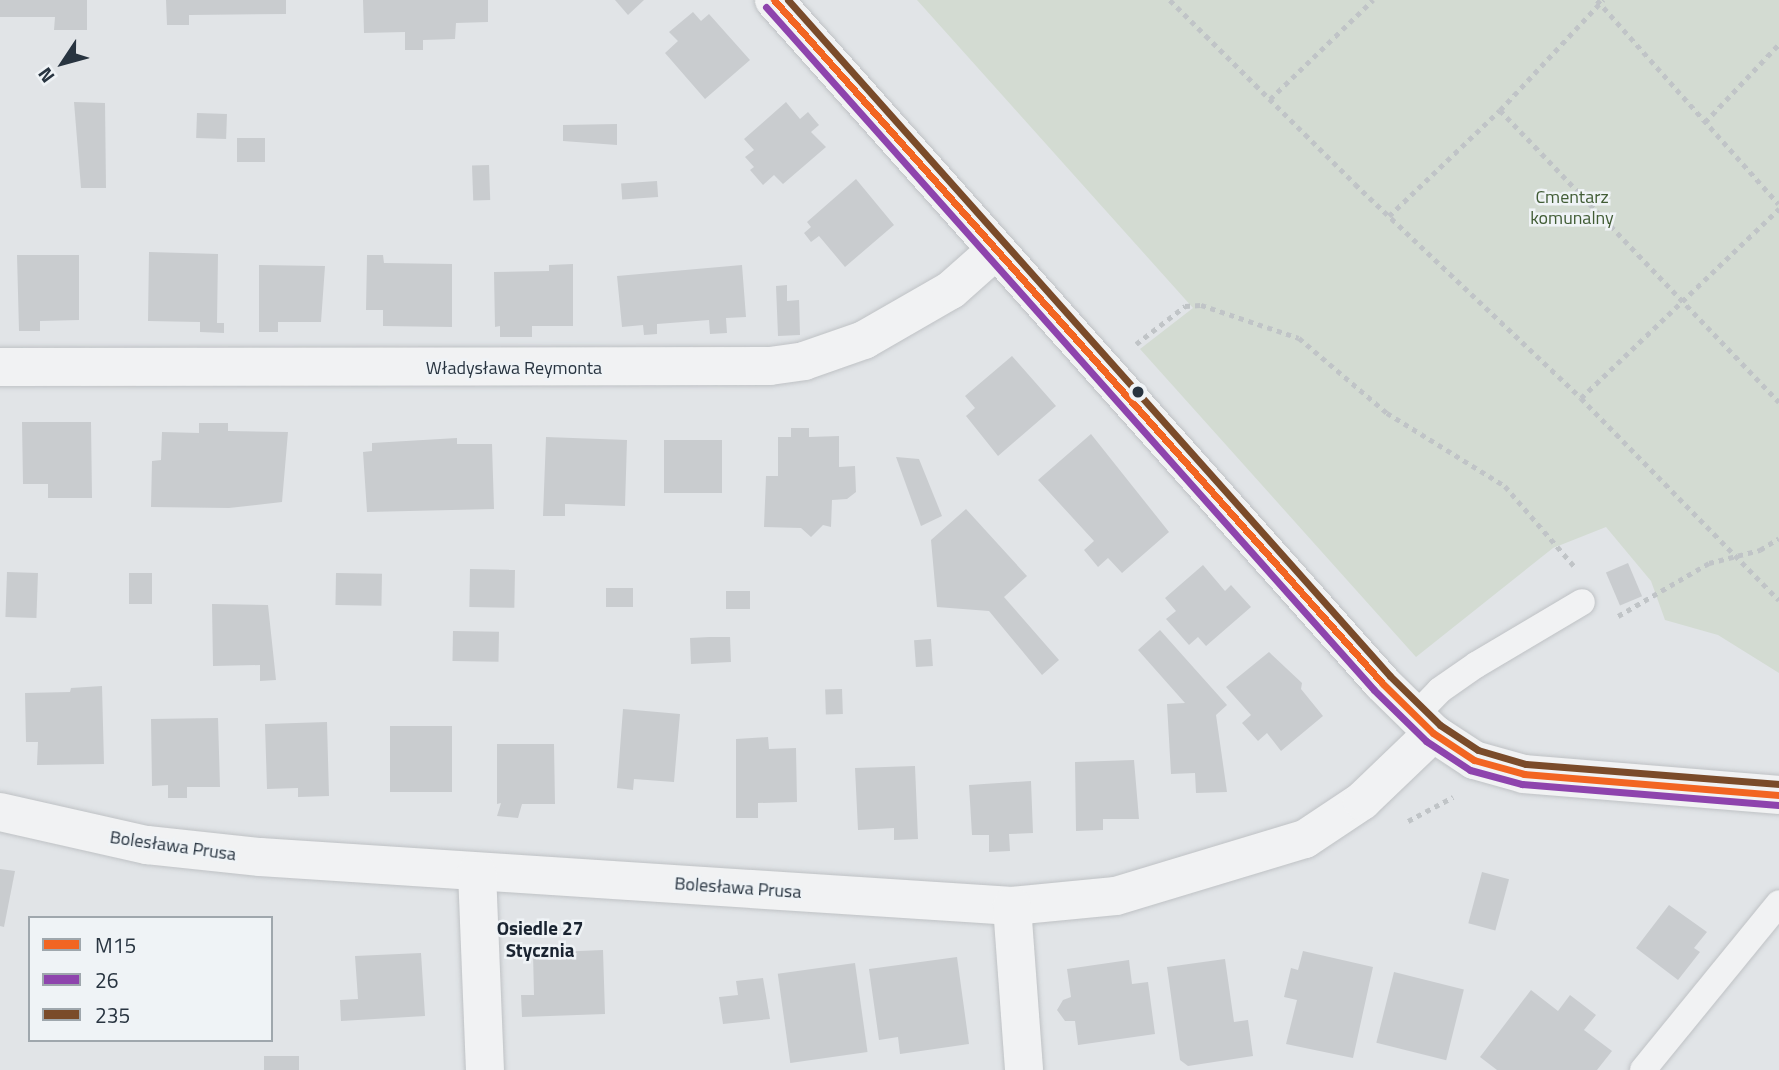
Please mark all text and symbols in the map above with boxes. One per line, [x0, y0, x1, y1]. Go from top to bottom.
north arrow [28, 28, 98, 98]
text: N [30, 62, 61, 89]
park label: Cmentarz komunalny [1530, 187, 1614, 230]
street label: Władysława Reymonta [426, 357, 602, 379]
unlabelled marker [1131, 385, 1145, 399]
street label: Bolesława Prusa [108, 826, 238, 866]
street label: Bolesława Prusa [674, 873, 802, 903]
legend [28, 916, 273, 1042]
district label: Osiedle 27 Stycznia [497, 917, 583, 961]
text: M15 [95, 929, 136, 961]
text: 26 [95, 964, 119, 996]
text: 235 [95, 999, 130, 1031]

